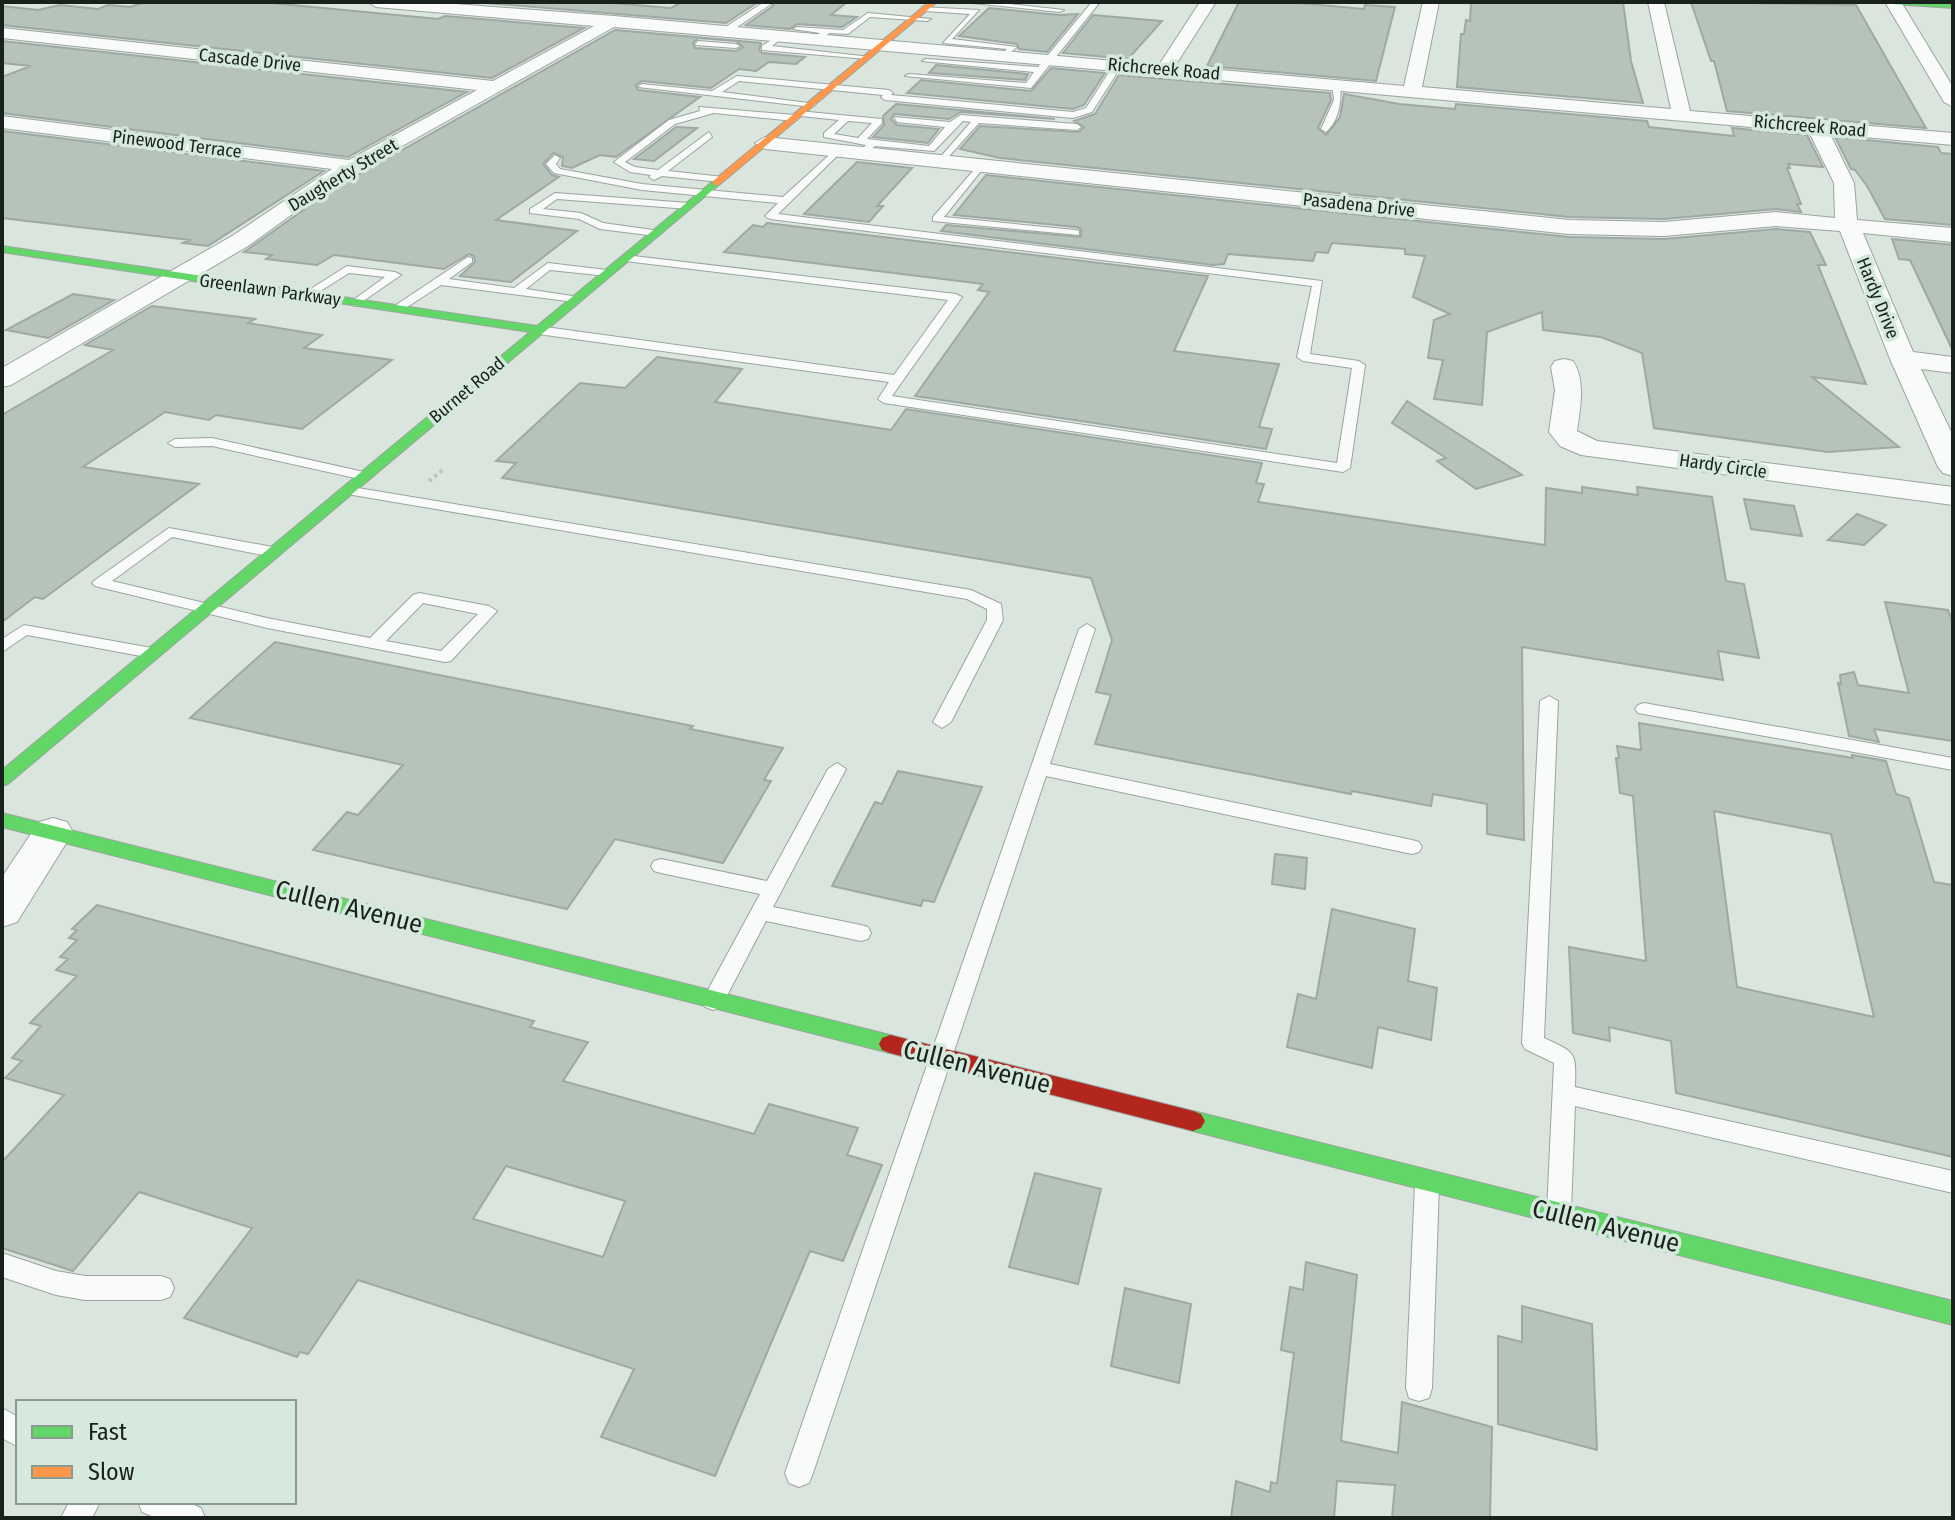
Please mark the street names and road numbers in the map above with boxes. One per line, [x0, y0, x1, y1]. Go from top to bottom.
street label: Cascade Drive [198, 44, 302, 76]
street label: Richcreek Road [1107, 53, 1221, 85]
street label: Richcreek Road [1753, 110, 1867, 142]
street label: Pinewood Terrace [111, 125, 243, 163]
street label: Daugherty Street [284, 134, 402, 216]
street label: Pasadena Drive [1302, 188, 1416, 222]
street label: Hardy Drive [1852, 254, 1904, 342]
street label: Greenlawn Parkway [198, 269, 342, 311]
street label: Burnet Road [425, 352, 509, 428]
street label: Hardy Circle [1678, 449, 1768, 483]
street label: Cullen Avenue [272, 874, 426, 940]
street label: Cullen Avenue [900, 1034, 1054, 1100]
street label: Cullen Avenue [1529, 1193, 1683, 1259]

